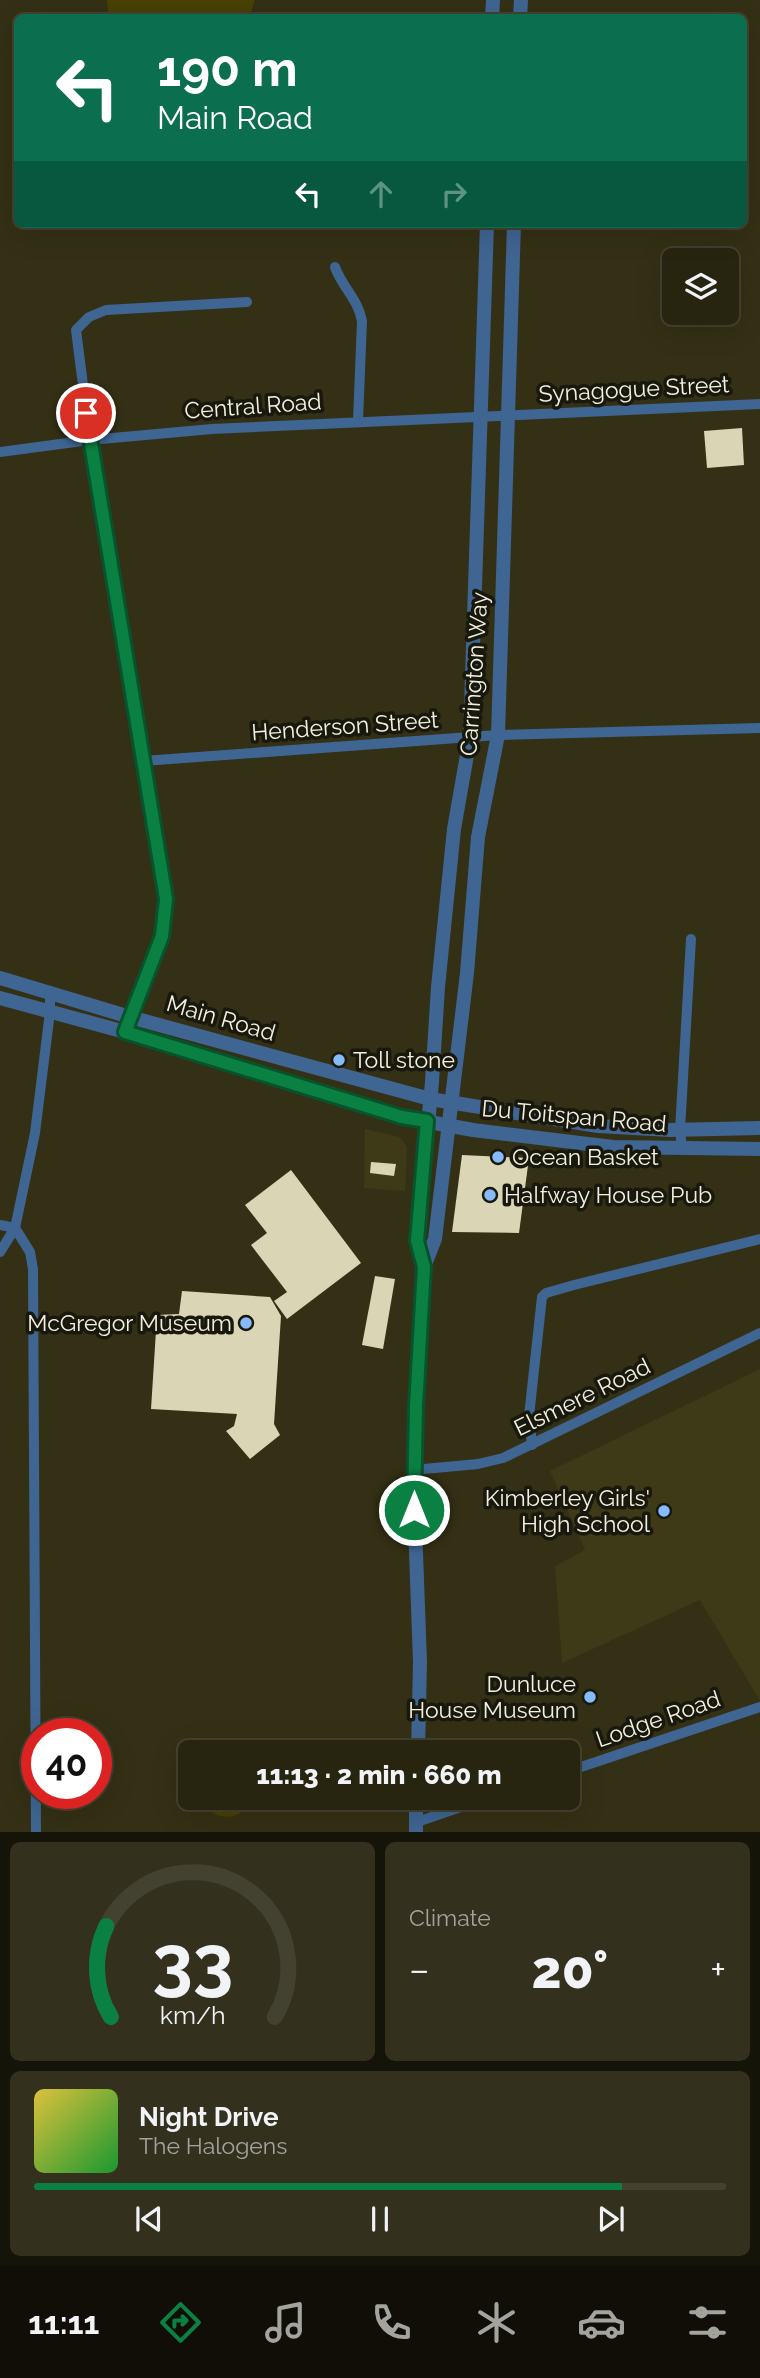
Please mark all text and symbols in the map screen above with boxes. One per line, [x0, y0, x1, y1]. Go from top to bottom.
text: 190 m [157, 40, 298, 97]
icon: left [42, 42, 133, 133]
text: Main Road [157, 99, 313, 136]
icon: left [289, 175, 327, 213]
icon: ahead [362, 175, 400, 213]
icon: right [435, 175, 473, 213]
map controls [662, 248, 739, 325]
button: layers [662, 248, 739, 325]
street label: Synagogue Street [538, 370, 730, 407]
pin [56, 383, 116, 443]
street label: Central Road [183, 387, 322, 424]
icon: arrive [67, 394, 105, 432]
street label: Carrington Way [454, 591, 493, 757]
street label: Henderson Street [251, 705, 440, 746]
street label: Main Road [164, 989, 279, 1046]
place label: Toll stone [353, 1046, 455, 1073]
marker: Toll stone [331, 1052, 347, 1068]
street label: Du Toitspan Road [481, 1094, 668, 1137]
place label: Ocean Basket [512, 1143, 659, 1170]
marker: Ocean Basket [490, 1149, 506, 1165]
place label: Halfway House Pub [504, 1181, 712, 1208]
marker: Halfway House Pub [482, 1187, 498, 1203]
place label: McGregor Museum [27, 1309, 232, 1336]
marker: McGregor Museum [238, 1315, 254, 1331]
street label: Elsmere Road [509, 1352, 654, 1441]
position arrow [377, 1473, 451, 1547]
place label: Kimberley Girls' High School [485, 1484, 651, 1537]
marker: Kimberley Girls' High School [656, 1503, 672, 1519]
place label: Dunluce House Museum [408, 1670, 576, 1723]
street label: Lodge Road [592, 1685, 724, 1752]
marker: Dunluce House Museum [582, 1689, 598, 1705]
speed limit sign: 40 [21, 1718, 112, 1809]
text: 11:13 · 2 min · 660 m [256, 1760, 502, 1790]
text: Climate [409, 1904, 491, 1931]
text: 33 [152, 1920, 233, 2005]
text: 20° [532, 1939, 608, 2000]
text: − [409, 1947, 429, 1992]
text: + [710, 1947, 726, 1992]
text: km/h [160, 2000, 225, 2030]
text: Night Drive [139, 2102, 278, 2132]
text: The Halogens [139, 2132, 287, 2159]
icon: previous [130, 2200, 168, 2238]
icon: pause [361, 2200, 399, 2238]
icon: next [592, 2200, 630, 2238]
icon: directions [156, 2298, 205, 2347]
icon: music [261, 2298, 310, 2347]
icon: phone [367, 2298, 416, 2347]
icon: climate [472, 2298, 521, 2347]
icon: car [577, 2298, 626, 2347]
icon: filters [683, 2298, 732, 2347]
text: 11:11 [28, 2304, 99, 2341]

